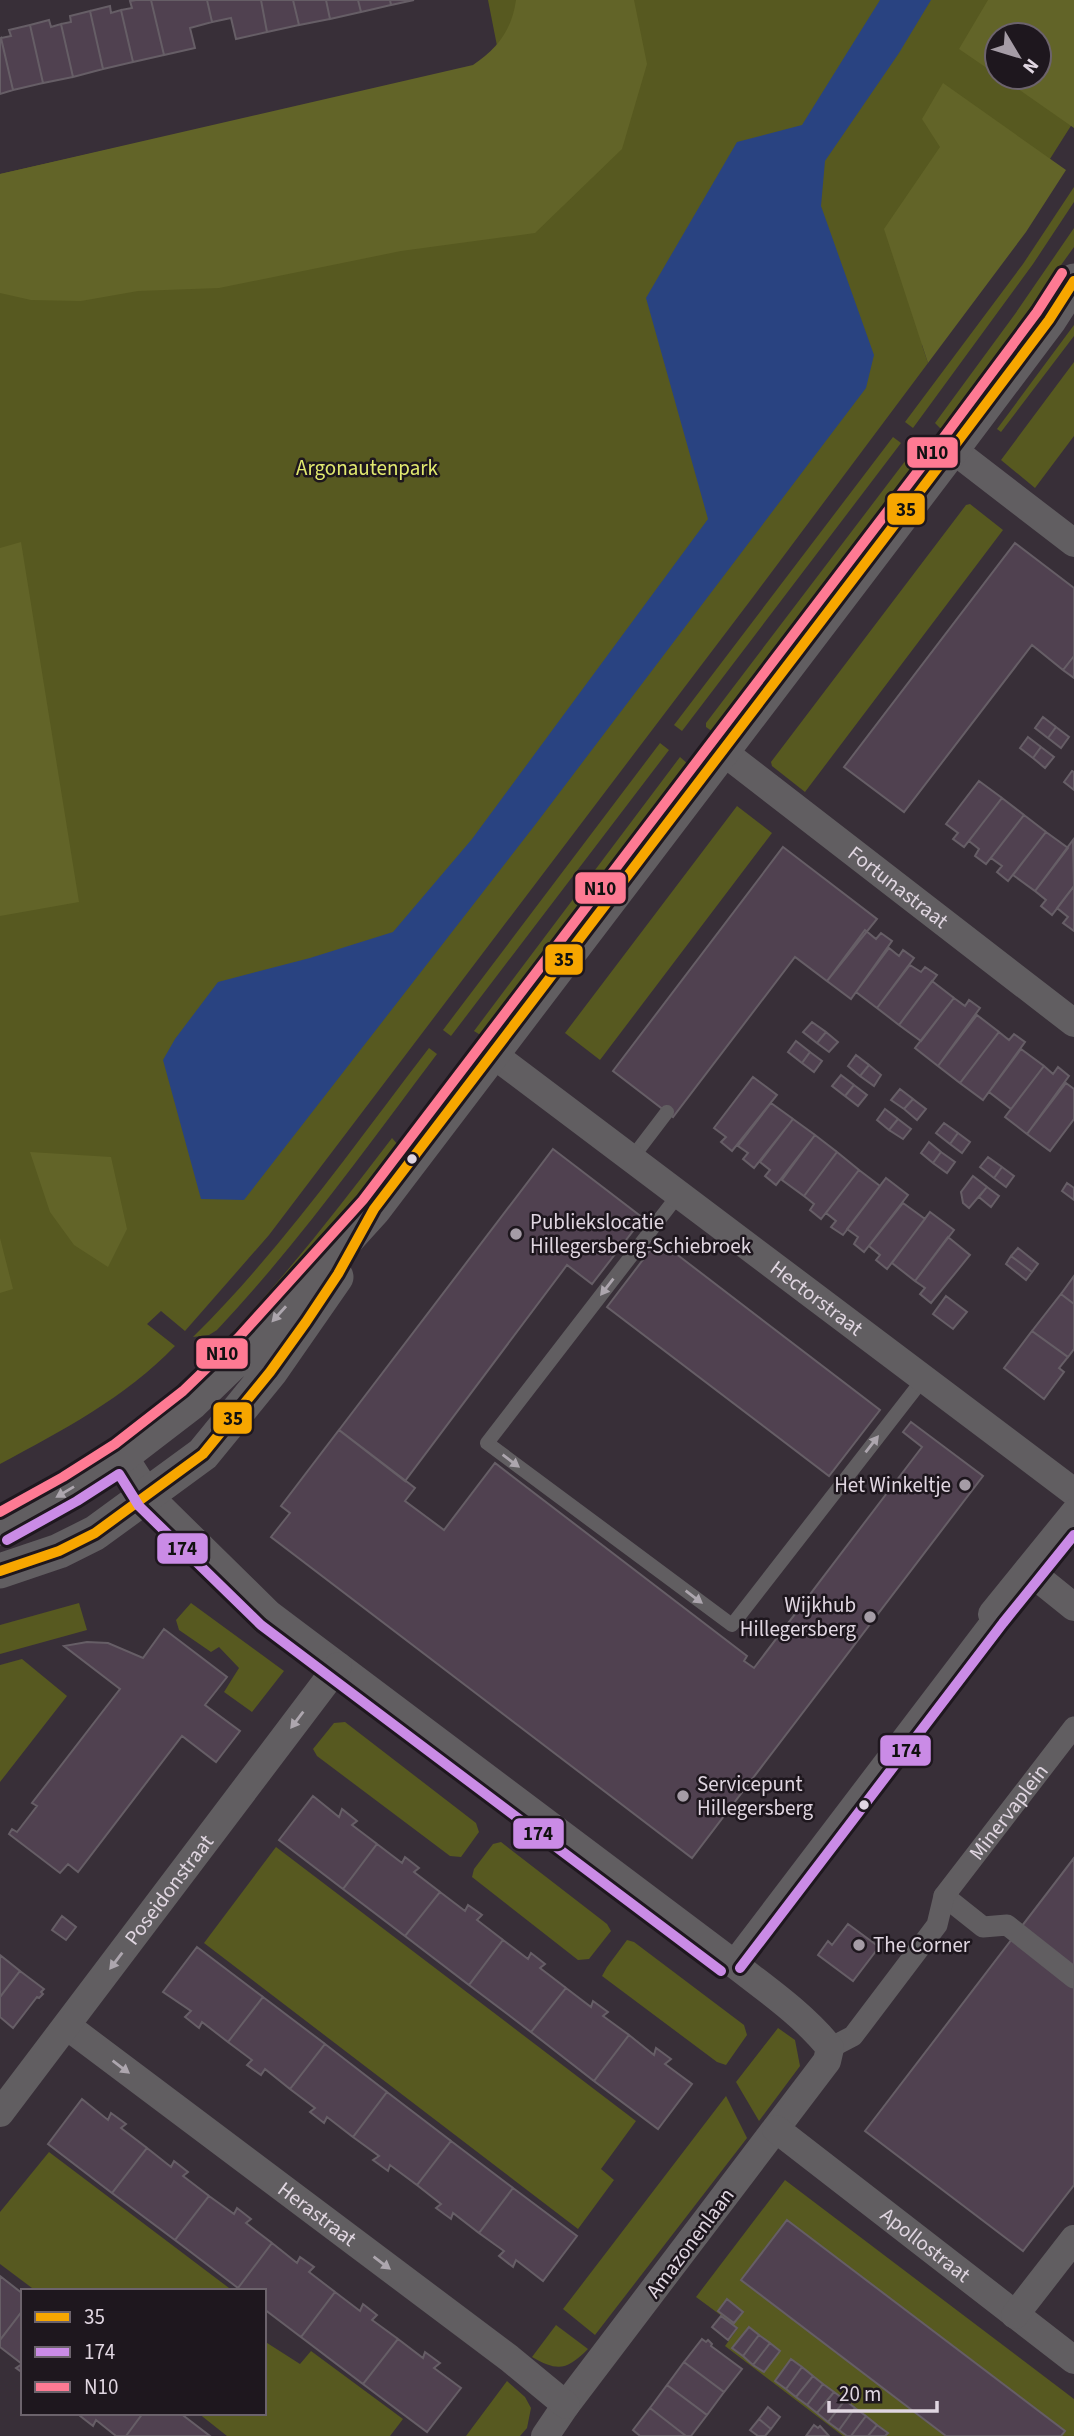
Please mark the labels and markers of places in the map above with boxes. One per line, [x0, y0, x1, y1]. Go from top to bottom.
unlabelled marker [405, 1152, 419, 1166]
place label: Publiekslocatie Hillegersberg-Schiebroek [530, 1207, 752, 1261]
marker: Publiekslocatie Hillegersberg-Schiebroek [508, 1226, 524, 1242]
place label: Het Winkeltje [834, 1470, 951, 1500]
marker: Het Winkeltje [957, 1477, 973, 1493]
place label: Wijkhub Hillegersberg [740, 1590, 856, 1644]
marker: Wijkhub Hillegersberg [862, 1609, 878, 1625]
place label: Servicepunt Hillegersberg [697, 1769, 814, 1823]
marker: Servicepunt Hillegersberg [675, 1788, 691, 1804]
unlabelled marker [857, 1798, 871, 1812]
place label: The Corner [873, 1930, 971, 1960]
marker: The Corner [851, 1937, 867, 1953]

